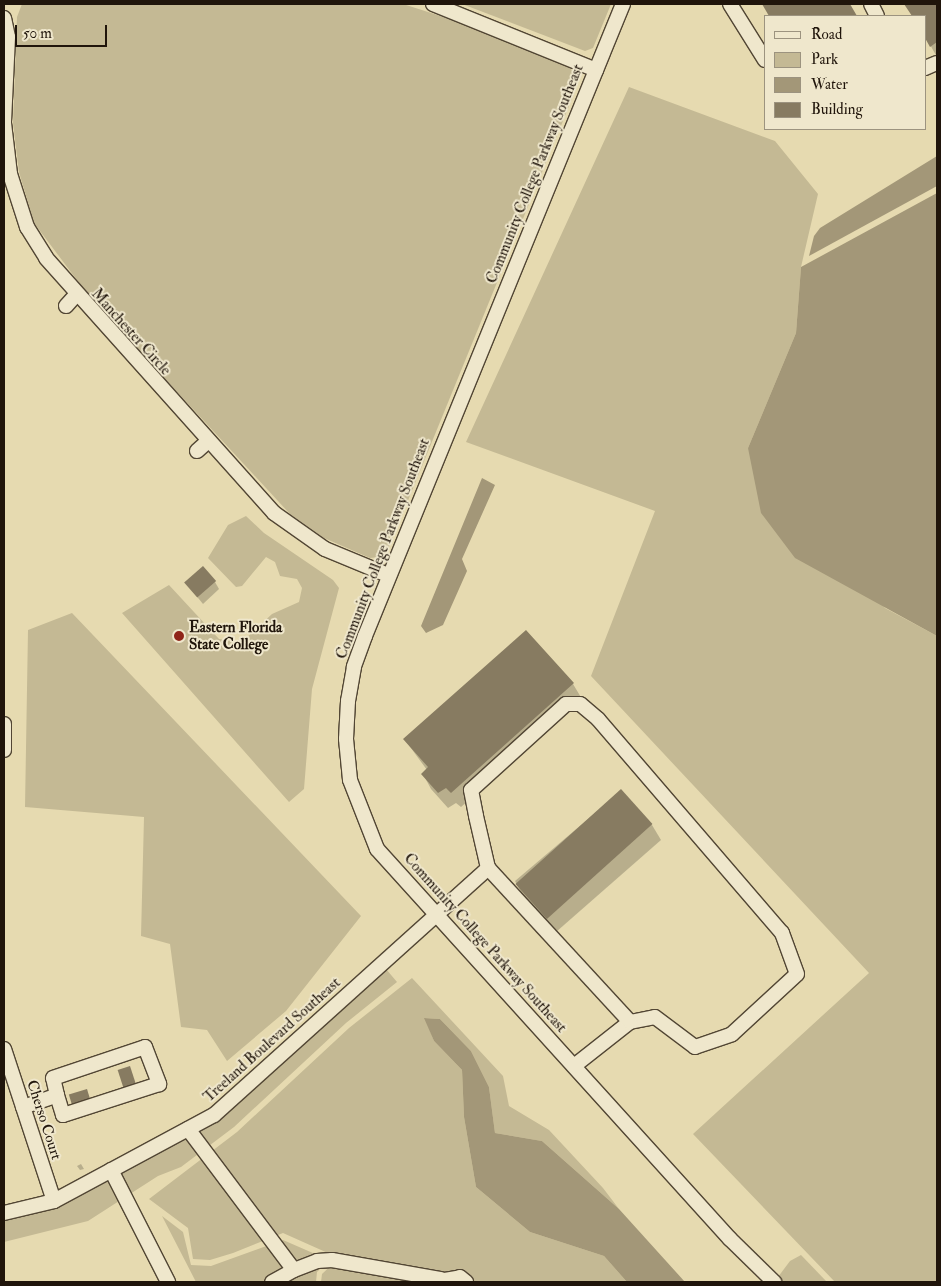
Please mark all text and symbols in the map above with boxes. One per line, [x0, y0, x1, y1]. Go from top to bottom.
scale bar [18, 15, 110, 47]
legend [764, 15, 926, 130]
text: 50 m [23, 24, 52, 43]
text: Road [811, 25, 842, 44]
text: Park [811, 50, 838, 69]
street label: Community College Parkway Southeast [483, 62, 587, 286]
text: Water [811, 75, 848, 94]
text: Building [811, 100, 863, 119]
street label: Manchester Circle [88, 285, 174, 379]
street label: Community College Parkway Southeast [333, 436, 433, 662]
place label: Eastern Florida State College [189, 618, 282, 653]
marker: Eastern Florida State College [173, 630, 185, 642]
street label: Community College Parkway Southeast [400, 850, 570, 1036]
street label: Treeland Boulevard Southeast [200, 974, 344, 1106]
street label: Cherso Court [23, 1078, 65, 1162]

